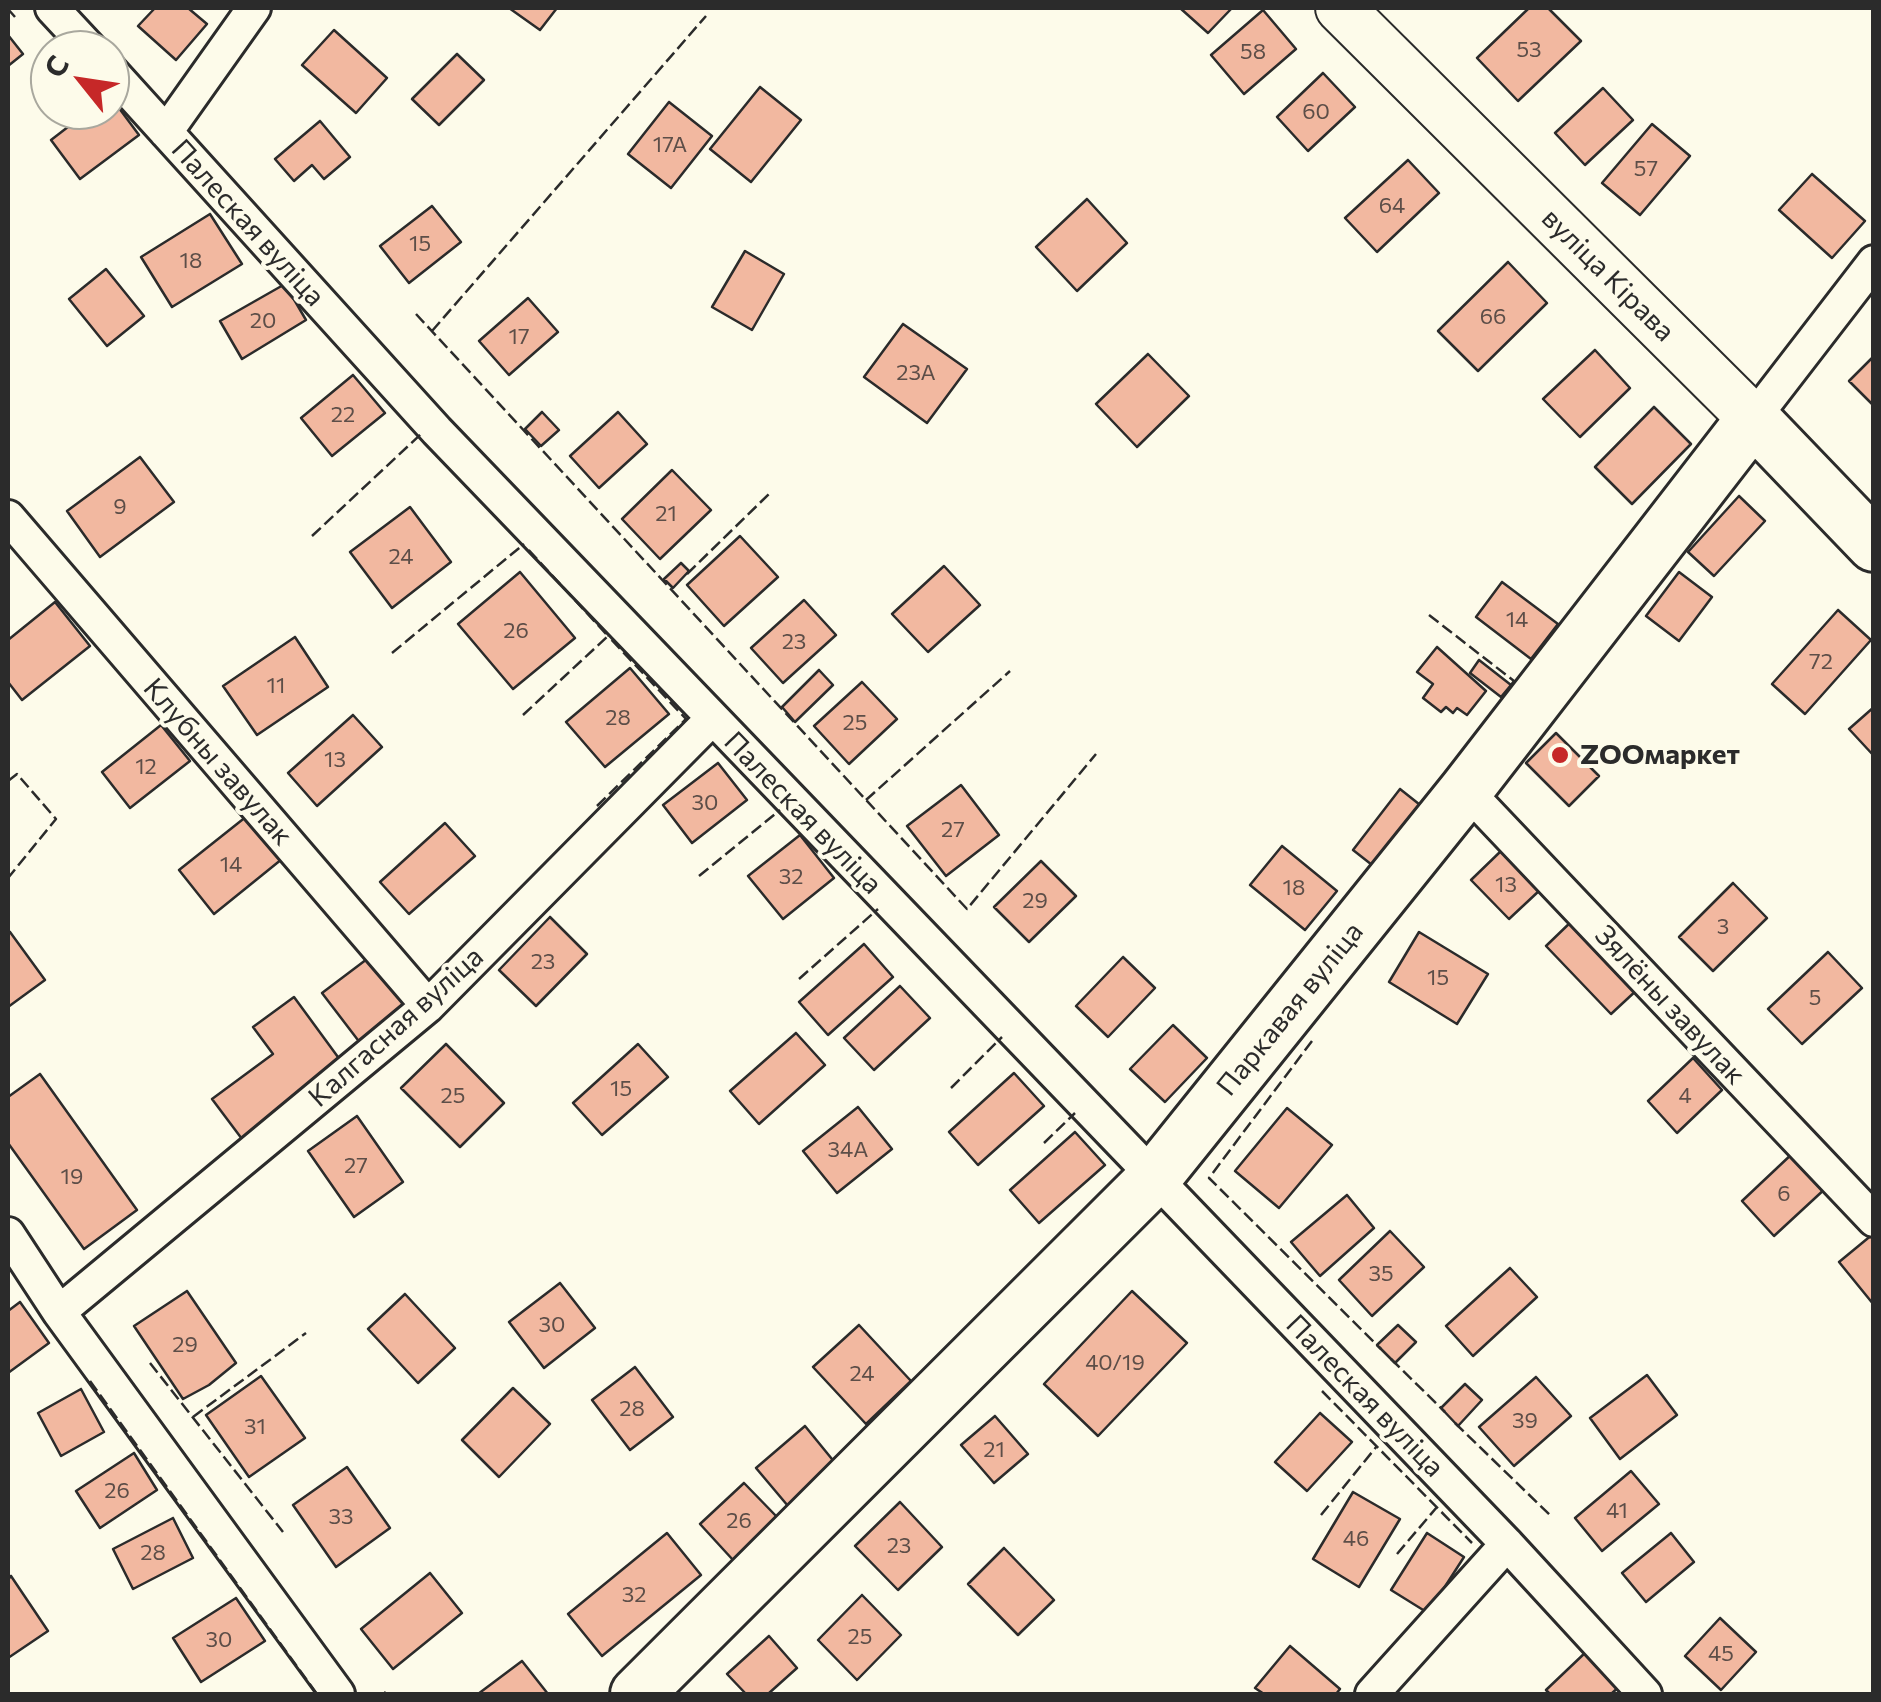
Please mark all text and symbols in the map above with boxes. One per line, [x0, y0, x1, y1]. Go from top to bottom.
north arrow [30, 30, 130, 130]
house number: 53 [1516, 37, 1542, 63]
house number: 58 [1240, 39, 1266, 65]
text: С [36, 49, 75, 83]
house number: 60 [1302, 99, 1330, 125]
house number: 17А [653, 132, 687, 158]
street label: Палеская вуліца [164, 133, 332, 313]
house number: 57 [1634, 156, 1658, 182]
house number: 64 [1379, 193, 1405, 219]
street label: вуліца Кірава [1535, 202, 1681, 348]
house number: 15 [409, 231, 431, 257]
house number: 18 [180, 248, 202, 274]
house number: 66 [1480, 304, 1506, 330]
house number: 20 [250, 308, 276, 334]
house number: 17 [508, 324, 530, 350]
house number: 23А [896, 360, 936, 386]
house number: 22 [331, 402, 355, 428]
house number: 9 [113, 494, 127, 520]
house number: 21 [655, 501, 677, 527]
house number: 24 [388, 544, 414, 570]
house number: 14 [1506, 607, 1528, 633]
house number: 26 [503, 618, 529, 644]
house number: 23 [782, 629, 806, 655]
house number: 72 [1809, 649, 1833, 675]
street label: Клубны завулак [136, 672, 300, 852]
house number: 11 [267, 673, 285, 699]
house number: 28 [605, 705, 631, 731]
house number: 25 [843, 710, 867, 736]
street label: Палеская вуліца [717, 725, 889, 901]
place label: ZOOмаркет [1580, 738, 1740, 772]
marker: ZOOмаркет [1549, 744, 1571, 766]
house number: 13 [324, 747, 346, 773]
house number: 12 [135, 754, 157, 780]
house number: 30 [692, 790, 718, 816]
house number: 27 [941, 817, 965, 843]
house number: 14 [220, 852, 242, 878]
house number: 32 [779, 864, 803, 890]
house number: 13 [1495, 872, 1517, 898]
house number: 18 [1283, 875, 1305, 901]
house number: 29 [1022, 888, 1048, 914]
house number: 3 [1717, 914, 1729, 940]
street label: Паркавая вуліца [1210, 916, 1370, 1102]
street label: Зялёны завулак [1588, 918, 1752, 1092]
street label: Калгасная вуліца [302, 940, 490, 1114]
house number: 23 [531, 949, 555, 975]
house number: 15 [1427, 965, 1449, 991]
house number: 5 [1809, 985, 1821, 1011]
house number: 15 [610, 1076, 632, 1102]
house number: 25 [441, 1083, 465, 1109]
house number: 4 [1678, 1083, 1692, 1109]
house number: 34А [828, 1137, 868, 1163]
house number: 27 [344, 1153, 368, 1179]
house number: 19 [61, 1164, 83, 1190]
house number: 6 [1777, 1181, 1791, 1207]
house number: 35 [1368, 1261, 1394, 1287]
street label: Палеская вуліца [1279, 1308, 1451, 1484]
house number: 30 [539, 1312, 565, 1338]
house number: 29 [172, 1332, 198, 1358]
house number: 40/19 [1085, 1350, 1145, 1376]
house number: 24 [849, 1361, 875, 1387]
house number: 28 [619, 1396, 645, 1422]
house number: 39 [1512, 1408, 1538, 1434]
house number: 31 [244, 1414, 266, 1440]
house number: 21 [983, 1437, 1005, 1463]
house number: 26 [104, 1478, 130, 1504]
house number: 41 [1606, 1498, 1628, 1524]
house number: 33 [328, 1504, 354, 1530]
house number: 26 [726, 1508, 752, 1534]
house number: 46 [1343, 1526, 1369, 1552]
house number: 23 [887, 1533, 911, 1559]
house number: 28 [140, 1540, 166, 1566]
house number: 32 [622, 1582, 646, 1608]
house number: 25 [848, 1624, 872, 1650]
house number: 30 [206, 1627, 232, 1653]
house number: 45 [1708, 1641, 1734, 1667]

